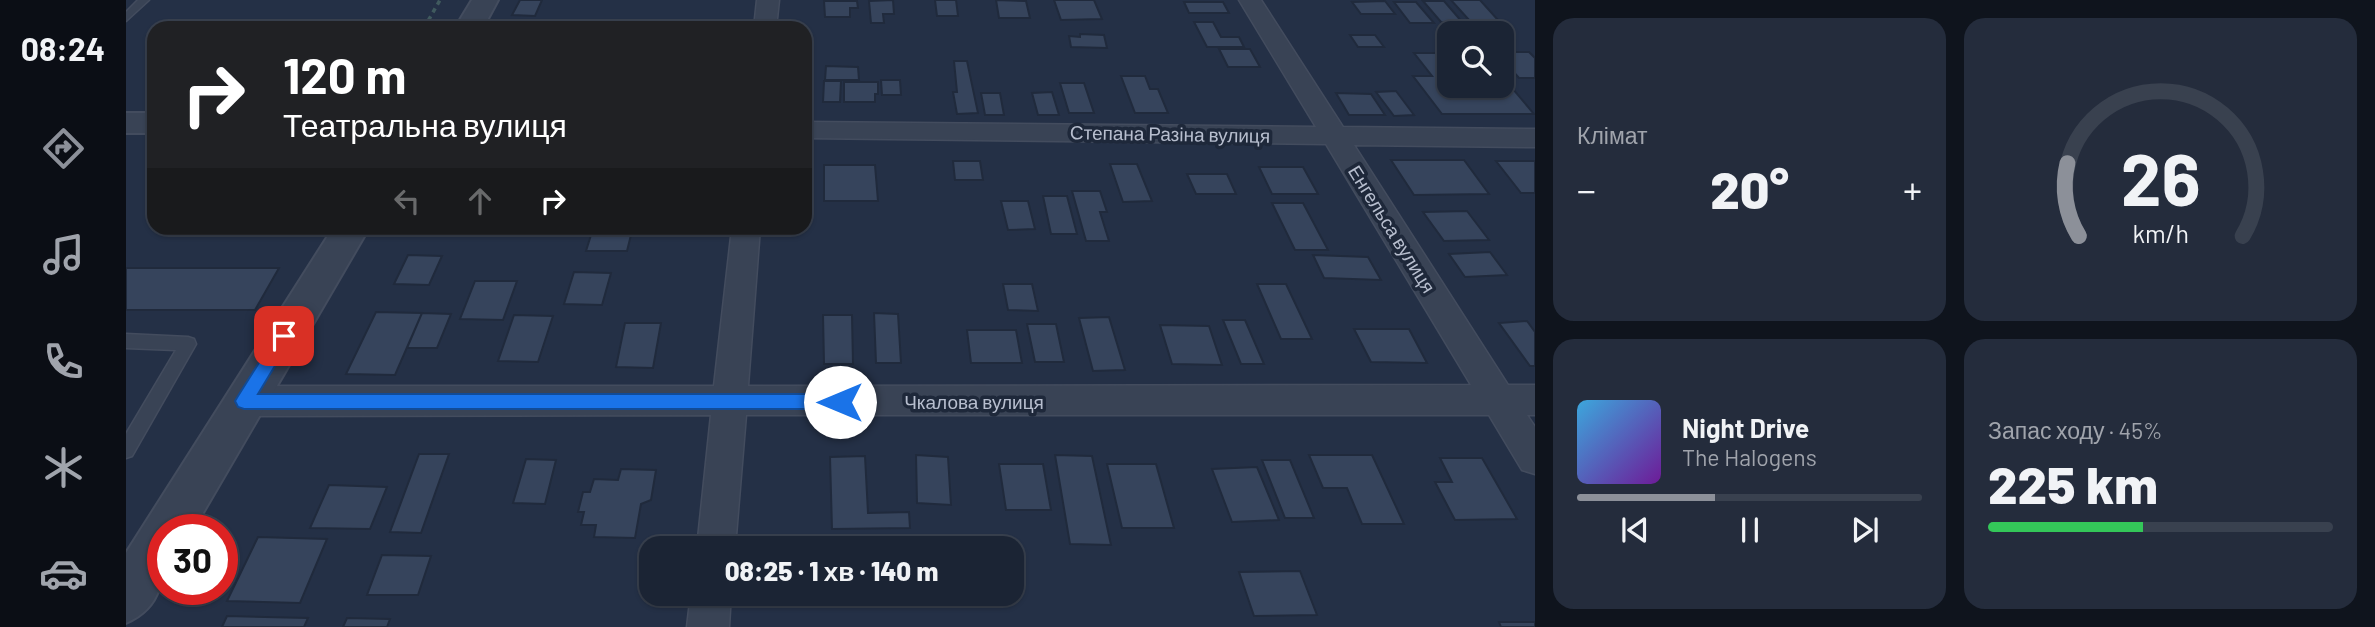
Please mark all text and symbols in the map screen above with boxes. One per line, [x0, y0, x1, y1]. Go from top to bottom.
map controls [1437, 21, 1514, 98]
button: search [1437, 21, 1514, 98]
text: 08:24 [21, 29, 105, 67]
text: 120 m [283, 45, 406, 104]
icon: right [168, 49, 259, 140]
text: Театральна вулиця [283, 105, 567, 143]
street label: Степана Разіна вулиця [1070, 120, 1270, 147]
text: Клімат [1577, 121, 1648, 149]
icon: directions [39, 124, 88, 173]
text: 26 [2121, 133, 2200, 221]
text: 20° [1710, 157, 1789, 219]
street label: Енгельса вулиця [1344, 161, 1441, 297]
text: − [1577, 166, 1596, 212]
text: + [1903, 166, 1922, 212]
icon: left [388, 182, 426, 220]
icon: ahead [461, 182, 499, 220]
icon: right [534, 182, 572, 220]
text: km/h [2132, 217, 2189, 247]
icon: music [39, 230, 88, 279]
pin [254, 306, 314, 366]
icon: arrive [265, 317, 303, 355]
icon: phone [39, 337, 88, 386]
position arrow [803, 365, 877, 439]
street label: Чкалова вулиця [904, 390, 1044, 413]
text: Night Drive [1682, 412, 1809, 443]
text: Запас ходу · 45% [1988, 416, 2163, 444]
icon: climate [39, 443, 88, 492]
text: The Halogens [1682, 443, 1817, 471]
text: 225 km [1988, 452, 2158, 514]
icon: previous [1616, 511, 1654, 549]
icon: pause [1731, 511, 1769, 549]
icon: next [1846, 511, 1884, 549]
speed limit sign: 30 [147, 514, 238, 605]
icon: car [39, 549, 88, 598]
text: 08:25 · 1 хв · 140 m [725, 555, 938, 586]

